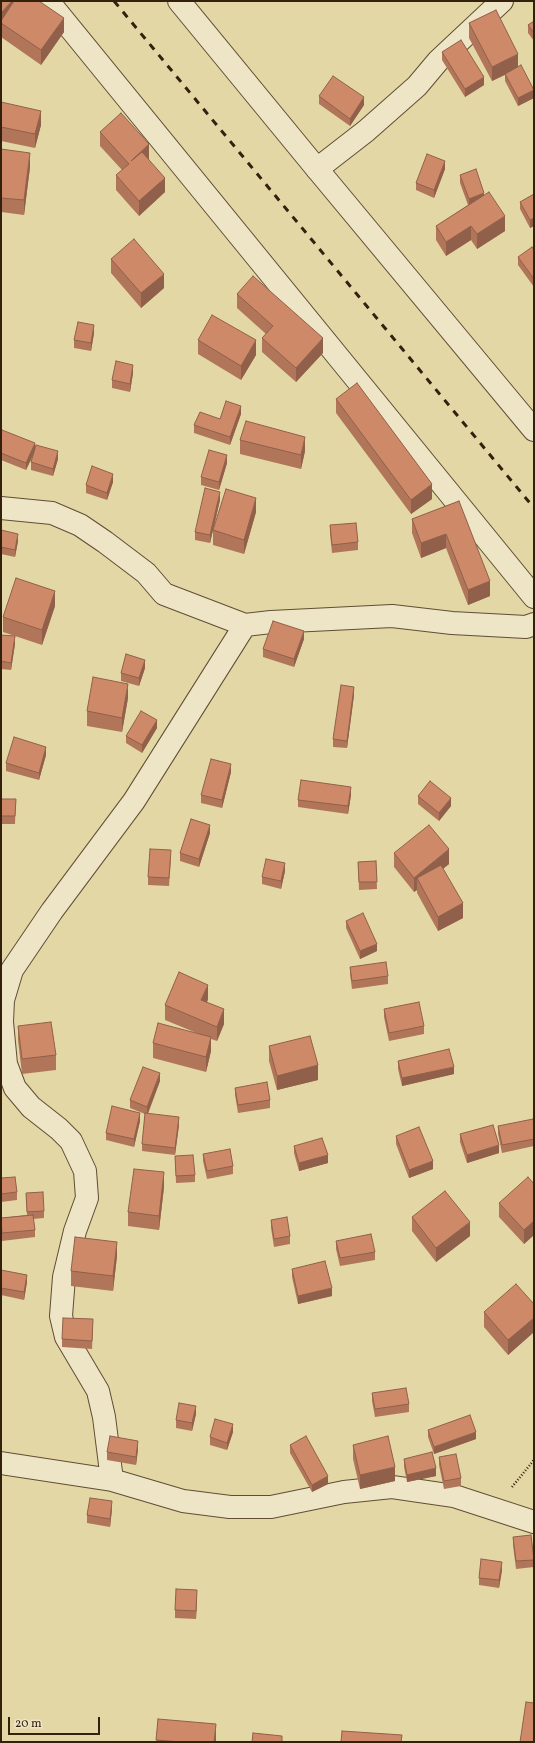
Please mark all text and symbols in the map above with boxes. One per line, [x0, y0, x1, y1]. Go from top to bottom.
scale bar [10, 1709, 102, 1735]
text: 20 m [15, 1716, 42, 1732]

